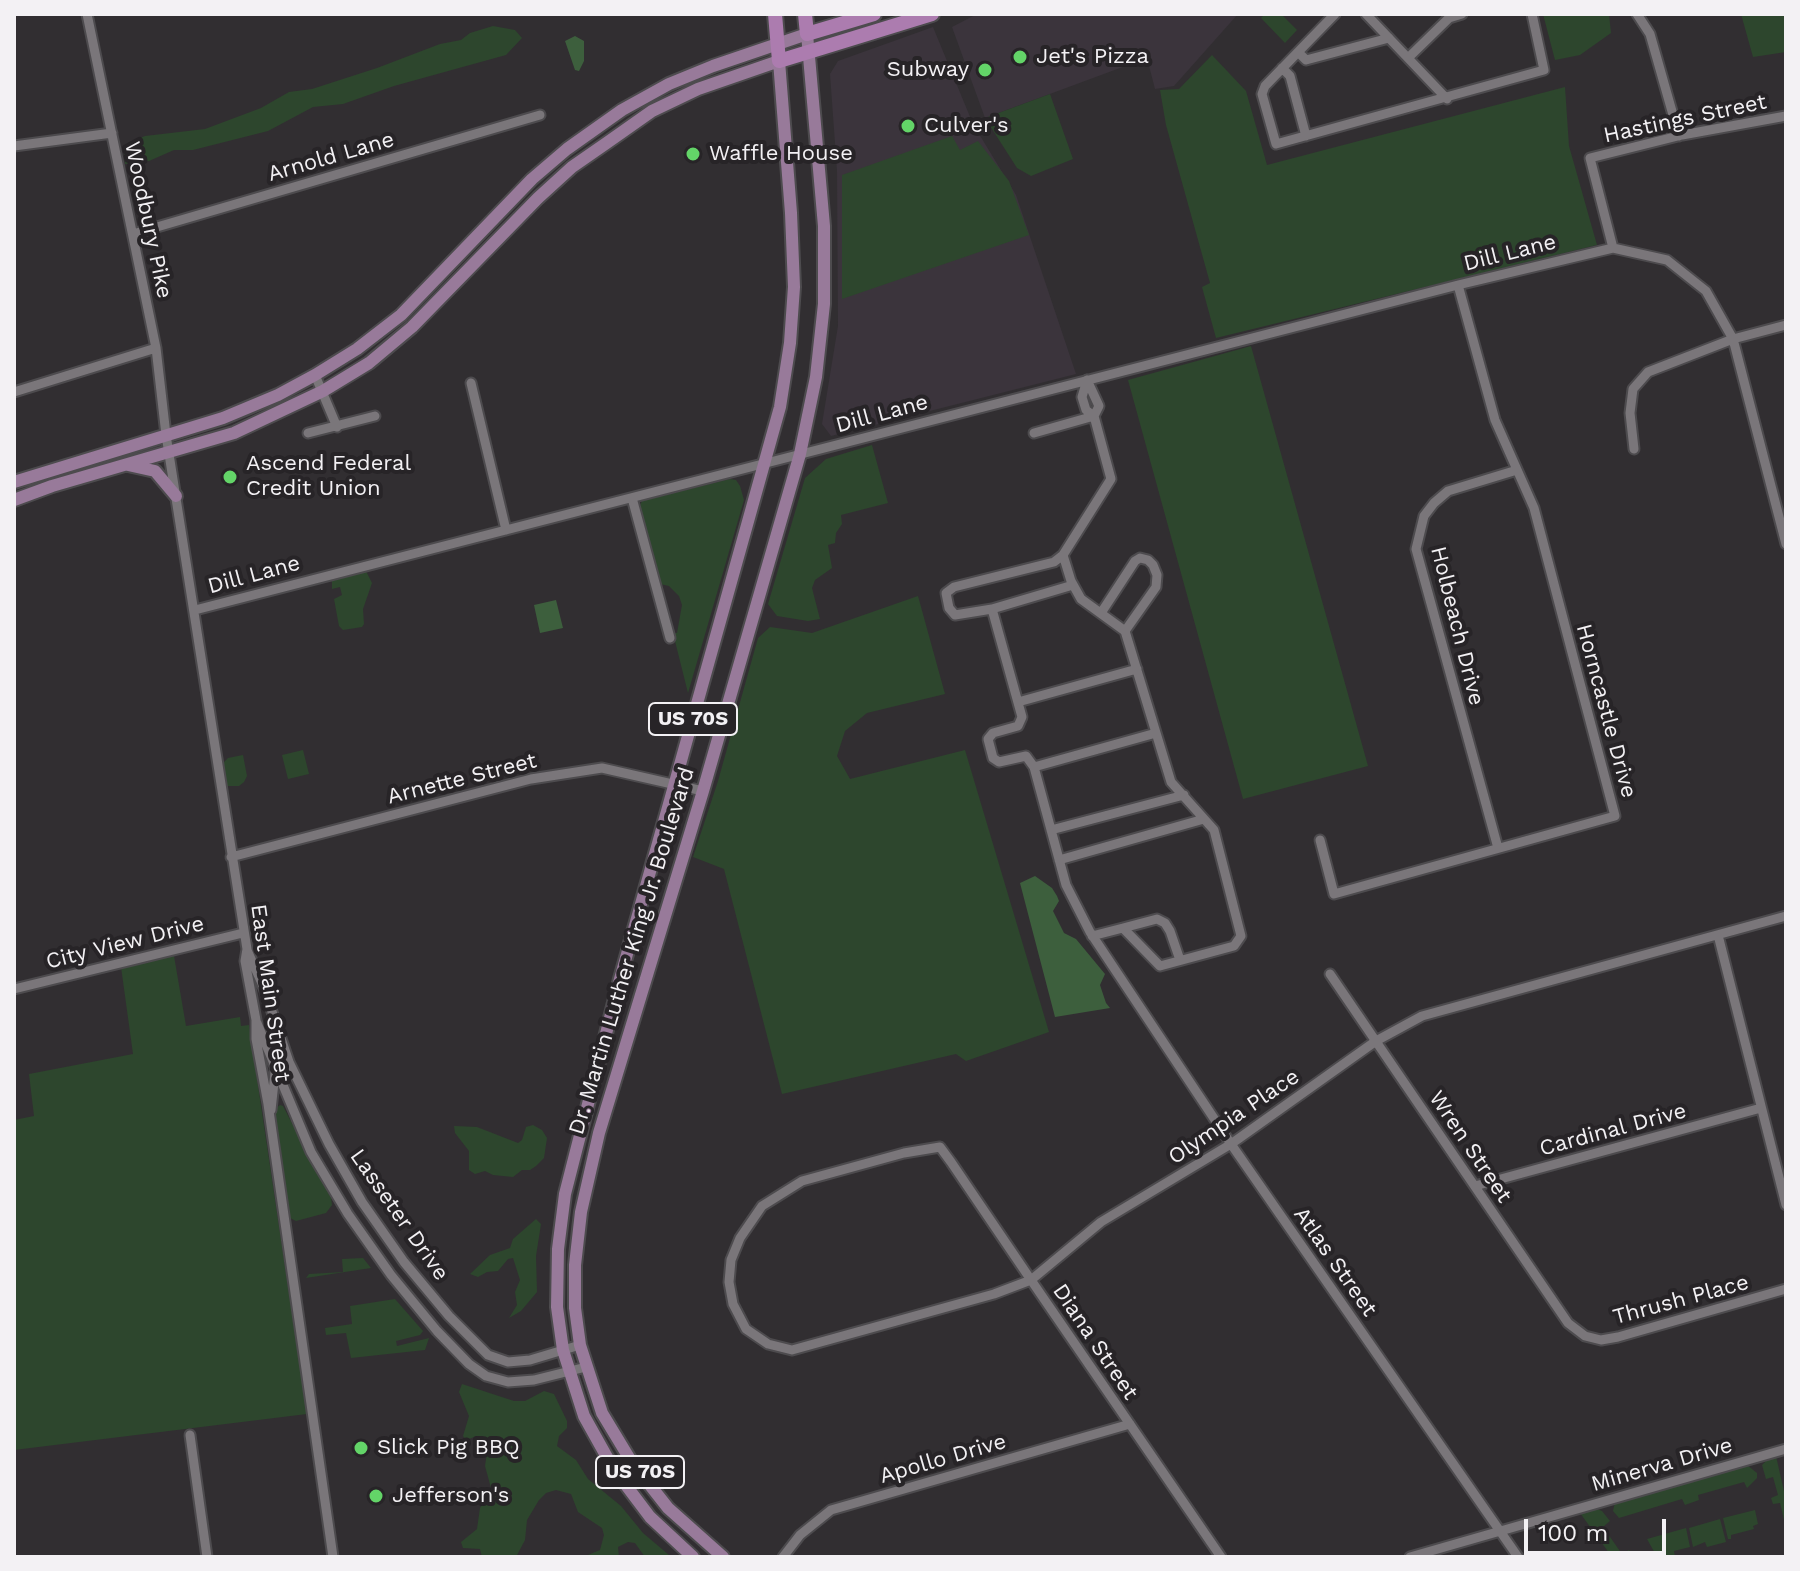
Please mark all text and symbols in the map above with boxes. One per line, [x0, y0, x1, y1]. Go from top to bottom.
place label: Jet's Pizza [1036, 44, 1149, 70]
marker: Jet's Pizza [1011, 48, 1029, 66]
place label: Subway [887, 57, 969, 83]
marker: Subway [976, 61, 994, 79]
street label: Hastings Street [1601, 89, 1769, 149]
place label: Culver's [924, 113, 1009, 139]
marker: Culver's [899, 117, 917, 135]
street label: Arnold Lane [265, 126, 397, 188]
street label: Woodbury Pike [118, 139, 178, 301]
place label: Waffle House [709, 141, 853, 167]
marker: Waffle House [684, 145, 702, 163]
street label: Dill Lane [1461, 229, 1559, 277]
street label: Dill Lane [833, 389, 931, 439]
place label: Ascend Federal Credit Union [246, 451, 411, 502]
marker: Ascend Federal Credit Union [221, 468, 239, 486]
street label: Holbeach Drive [1424, 544, 1490, 708]
street label: Dill Lane [205, 550, 303, 600]
street label: Horncastle Drive [1570, 621, 1642, 801]
road number: US 70S [649, 703, 737, 735]
street label: Arnette Street [385, 748, 539, 810]
street label: Dr. Martin Luther King Jr. Boulevard [563, 764, 701, 1138]
street label: East Main Street [244, 902, 296, 1084]
street label: City View Drive [43, 911, 207, 975]
street label: Olympia Place [1164, 1064, 1304, 1170]
street label: Wren Street [1423, 1086, 1517, 1208]
street label: Cardinal Drive [1537, 1098, 1689, 1162]
street label: Lasseter Drive [344, 1144, 454, 1286]
street label: Atlas Street [1288, 1202, 1382, 1322]
street label: Thrush Place [1610, 1269, 1752, 1331]
street label: Diana Street [1047, 1279, 1143, 1405]
street label: Apollo Drive [877, 1428, 1009, 1490]
street label: Minerva Drive [1588, 1432, 1736, 1498]
place label: Slick Pig BBQ [377, 1435, 520, 1461]
marker: Slick Pig BBQ [352, 1439, 370, 1457]
road number: US 70S [596, 1456, 684, 1488]
place label: Jefferson's [392, 1483, 509, 1509]
marker: Jefferson's [367, 1487, 385, 1505]
scale bar [1528, 1503, 1670, 1553]
text: 100 m [1538, 1519, 1608, 1547]

